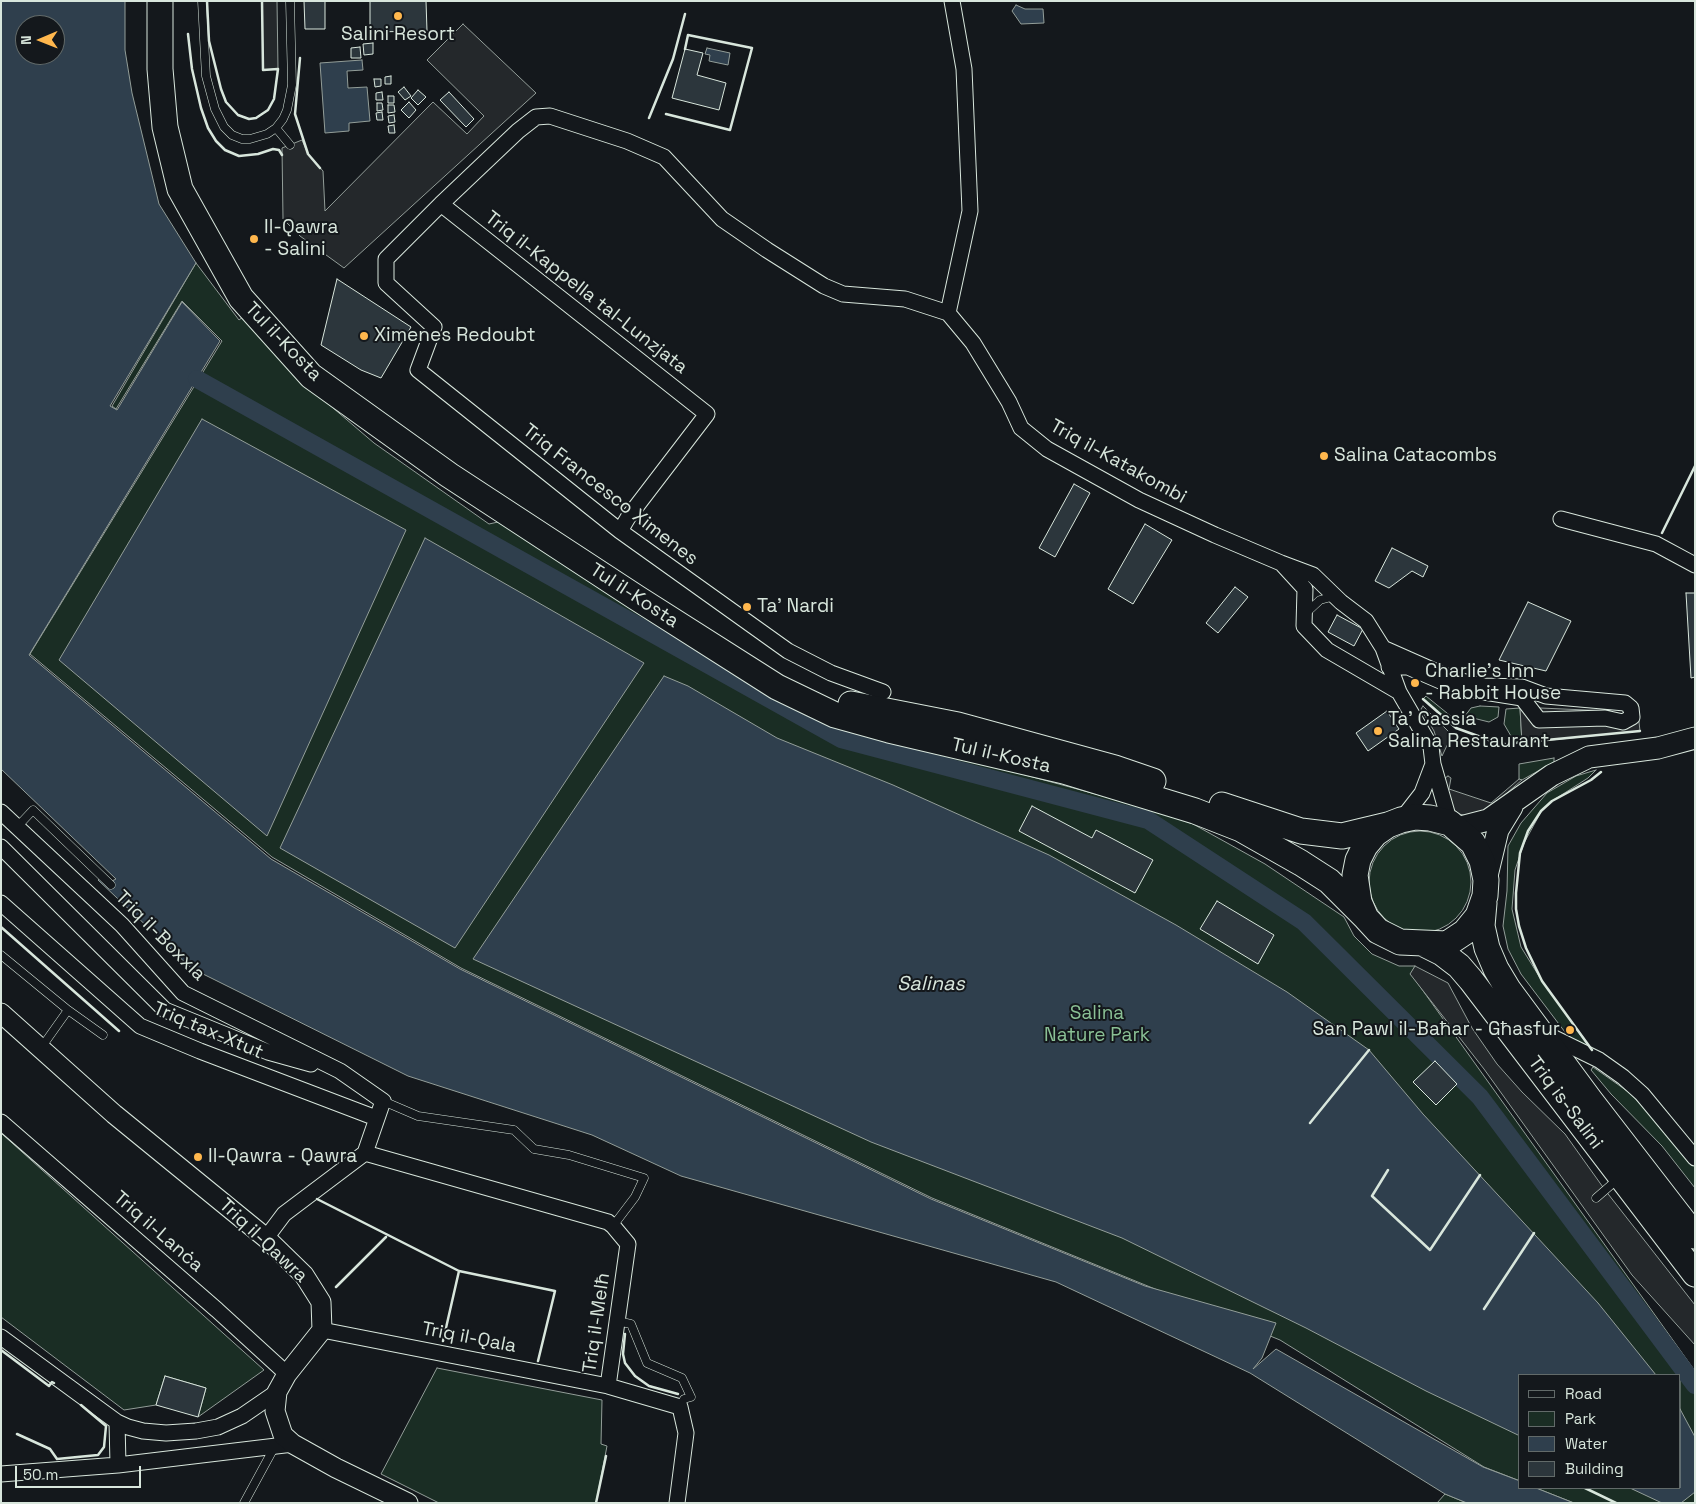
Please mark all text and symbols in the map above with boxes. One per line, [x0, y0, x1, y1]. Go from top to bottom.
marker: Salini Resort [392, 10, 404, 22]
north arrow [15, 15, 65, 65]
place label: Salini Resort [341, 24, 455, 46]
text: N [17, 35, 35, 45]
street label: Triq il-Kappella tal-Lunzjata [480, 207, 692, 379]
place label: Il-Qawra - Salini [264, 217, 338, 261]
marker: Il-Qawra - Salini [248, 233, 260, 245]
street label: Tul il-Kosta [240, 298, 326, 386]
place label: Ximenes Redoubt [374, 325, 536, 347]
marker: Ximenes Redoubt [358, 330, 370, 342]
street label: Triq il-Katakombi [1046, 415, 1190, 509]
street label: Triq Francesco Ximenes [518, 419, 702, 571]
place label: Salina Catacombs [1334, 445, 1497, 467]
marker: Salina Catacombs [1318, 450, 1330, 462]
street label: Tul il-Kosta [585, 559, 683, 633]
place label: Ta' Nardi [757, 596, 834, 618]
marker: Ta' Nardi [741, 601, 753, 613]
place label: Charlie's Inn - Rabbit House [1425, 661, 1561, 705]
marker: Charlie's Inn - Rabbit House [1409, 677, 1421, 689]
place label: Ta' Cassia Salina Restaurant [1388, 709, 1549, 753]
marker: Ta' Cassia Salina Restaurant [1372, 725, 1384, 737]
street label: Tul il-Kosta [949, 734, 1053, 778]
street label: Triq il-Boxxla [110, 886, 210, 986]
water label: Salinas [897, 973, 965, 997]
street label: Triq tax-Xtut [149, 998, 267, 1064]
park label: Salina Nature Park [1044, 1003, 1150, 1047]
place label: San Pawl il-Baħar - Għasfur [1313, 1019, 1560, 1041]
marker: San Pawl il-Baħar - Għasfur [1564, 1024, 1576, 1036]
street label: Triq is-Salini [1523, 1052, 1607, 1154]
place label: Il-Qawra - Qawra [208, 1146, 357, 1168]
marker: Il-Qawra - Qawra [192, 1151, 204, 1163]
street label: Triq il-Lanċa [108, 1187, 208, 1277]
street label: Triq il-Qawra [214, 1194, 312, 1288]
street label: Triq il-Melħ [579, 1272, 615, 1374]
street label: Triq il-Qala [420, 1318, 518, 1358]
legend [1518, 1374, 1681, 1489]
text: Road [1565, 1384, 1602, 1403]
text: Park [1565, 1409, 1596, 1428]
text: Water [1565, 1434, 1607, 1453]
scale bar [18, 1456, 144, 1488]
text: Building [1565, 1459, 1624, 1478]
text: 50 m [23, 1465, 58, 1484]

